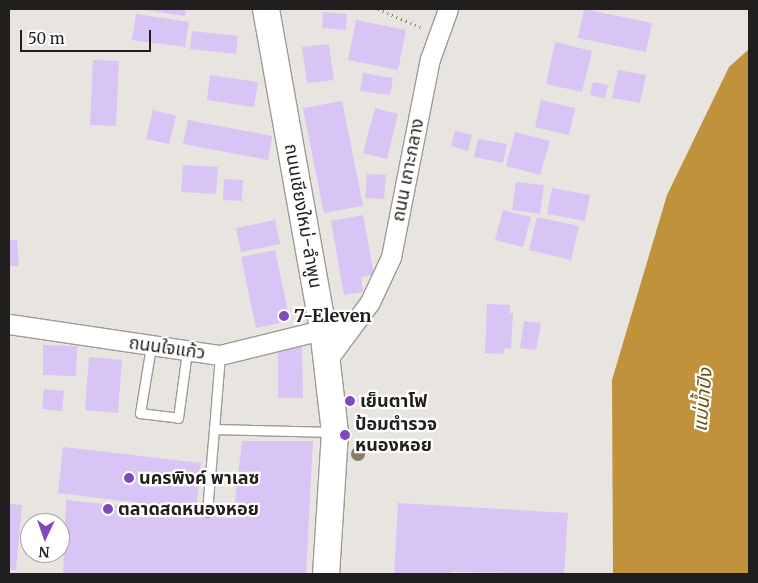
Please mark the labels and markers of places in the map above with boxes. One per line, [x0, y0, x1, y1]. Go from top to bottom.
place label: 7-Eleven [294, 305, 372, 327]
marker: 7-Eleven [278, 310, 290, 322]
place label: เย็นตาโฟ [360, 390, 427, 412]
marker: เย็นตาโฟ [344, 395, 356, 407]
place label: ป้อมตำรวจ หนองหอย [355, 414, 437, 456]
marker: ป้อมตำรวจ หนองหอย [339, 429, 351, 441]
place label: นครพิงค์ พาเลซ [139, 467, 259, 489]
marker: นครพิงค์ พาเลซ [123, 472, 135, 484]
place label: ตลาดสดหนองหอย [118, 498, 259, 520]
marker: ตลาดสดหนองหอย [102, 503, 114, 515]

